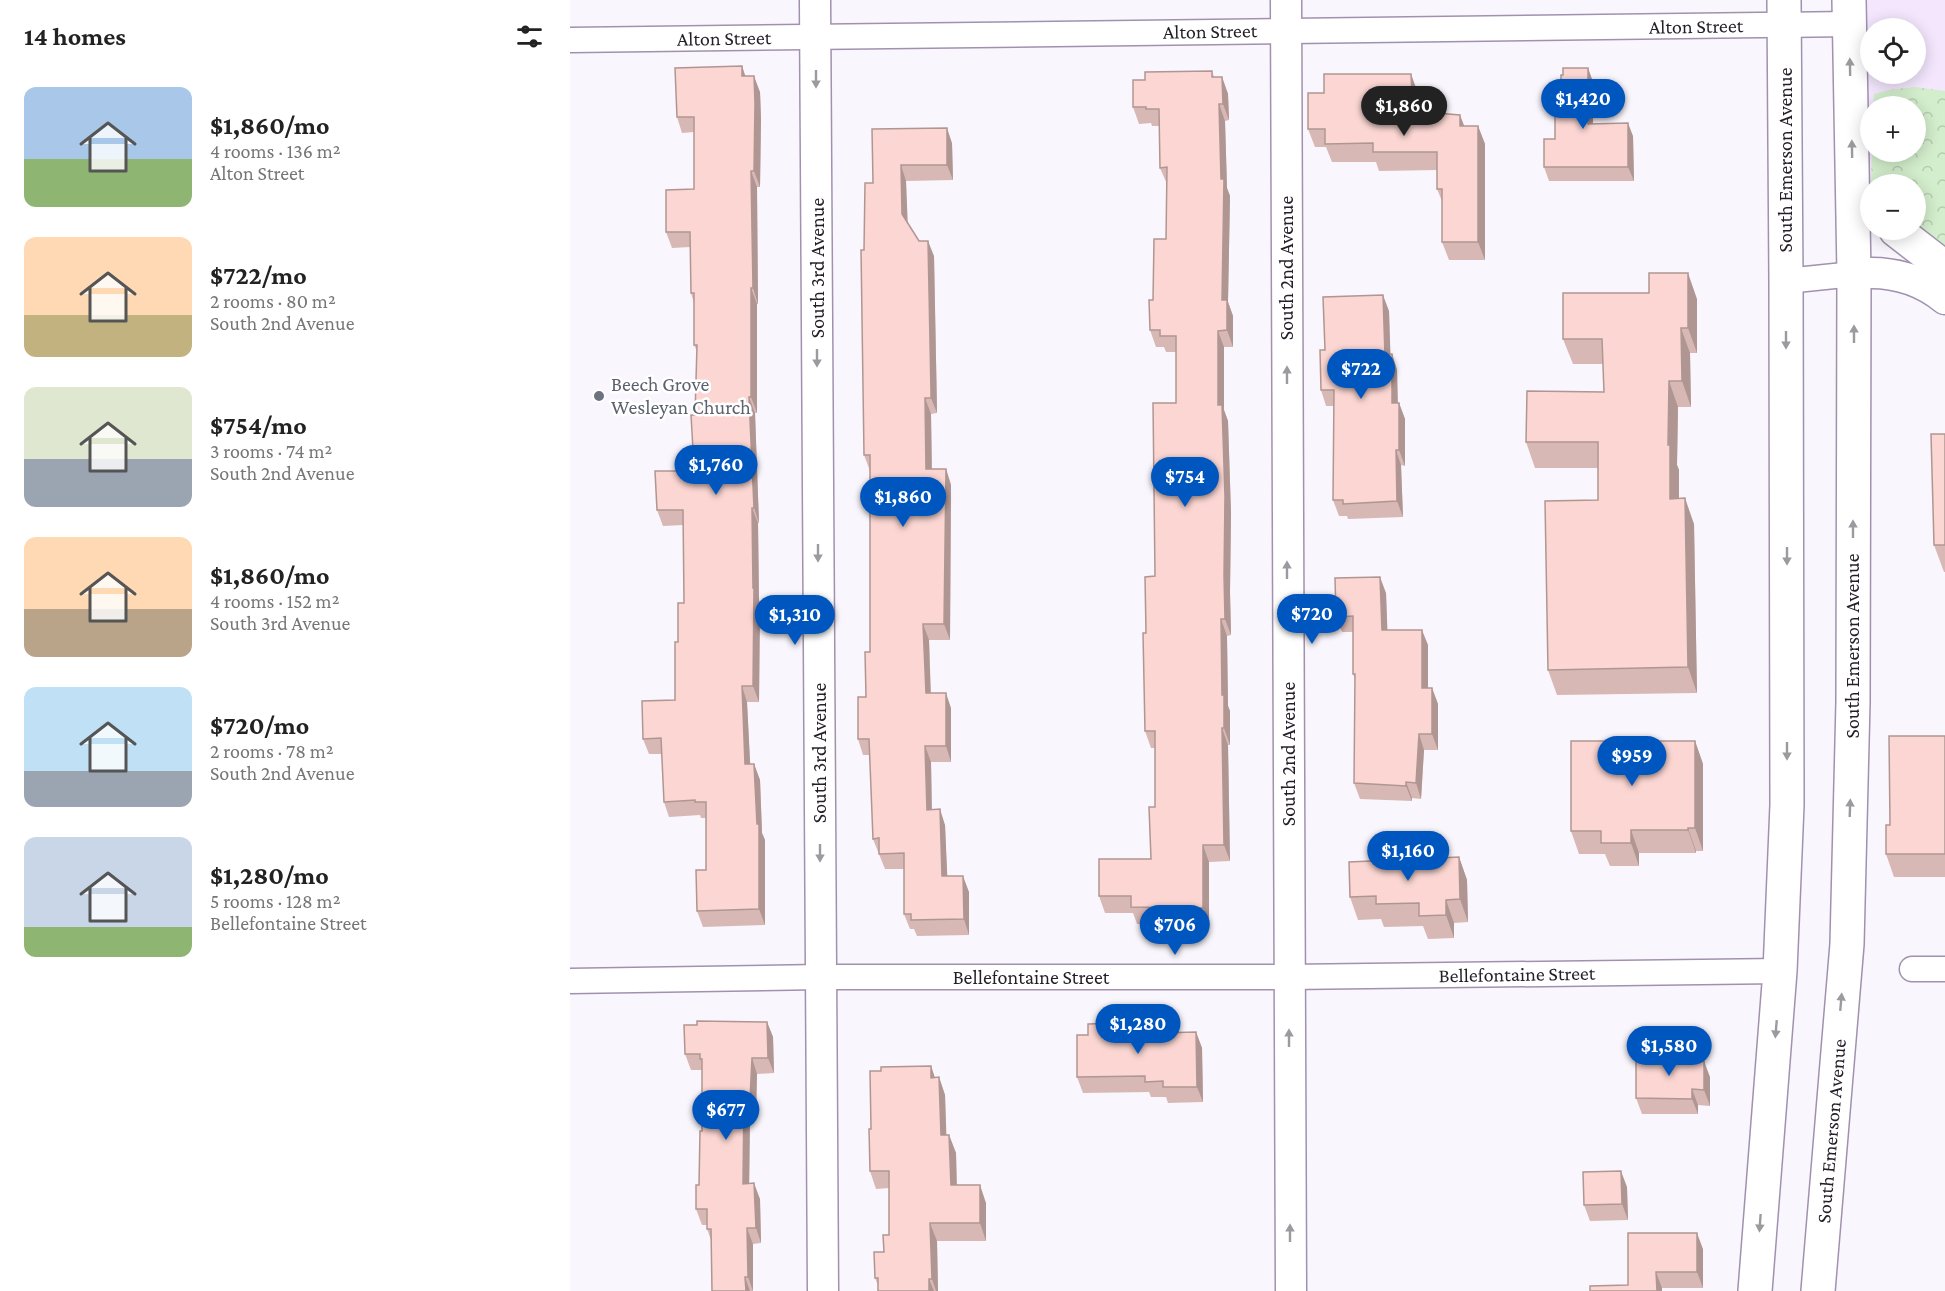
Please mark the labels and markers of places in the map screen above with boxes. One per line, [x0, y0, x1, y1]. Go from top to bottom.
pin: $1,420 [1534, 79, 1632, 130]
pin: $1,860 [1355, 86, 1453, 137]
pin: $722 [1325, 349, 1397, 400]
place label: Beech Grove Wesleyan Church [611, 373, 751, 419]
marker: Beech Grove Wesleyan Church [592, 389, 606, 403]
pin: $1,760 [667, 445, 765, 496]
pin: $754 [1149, 457, 1221, 508]
pin: $1,860 [854, 477, 952, 528]
pin: $720 [1276, 594, 1348, 645]
pin: $1,310 [746, 595, 844, 646]
pin: $959 [1596, 736, 1668, 787]
pin: $1,160 [1359, 831, 1457, 882]
pin: $706 [1139, 905, 1211, 956]
pin: $1,280 [1089, 1004, 1187, 1055]
pin: $1,580 [1620, 1026, 1718, 1077]
pin: $677 [690, 1090, 762, 1141]

